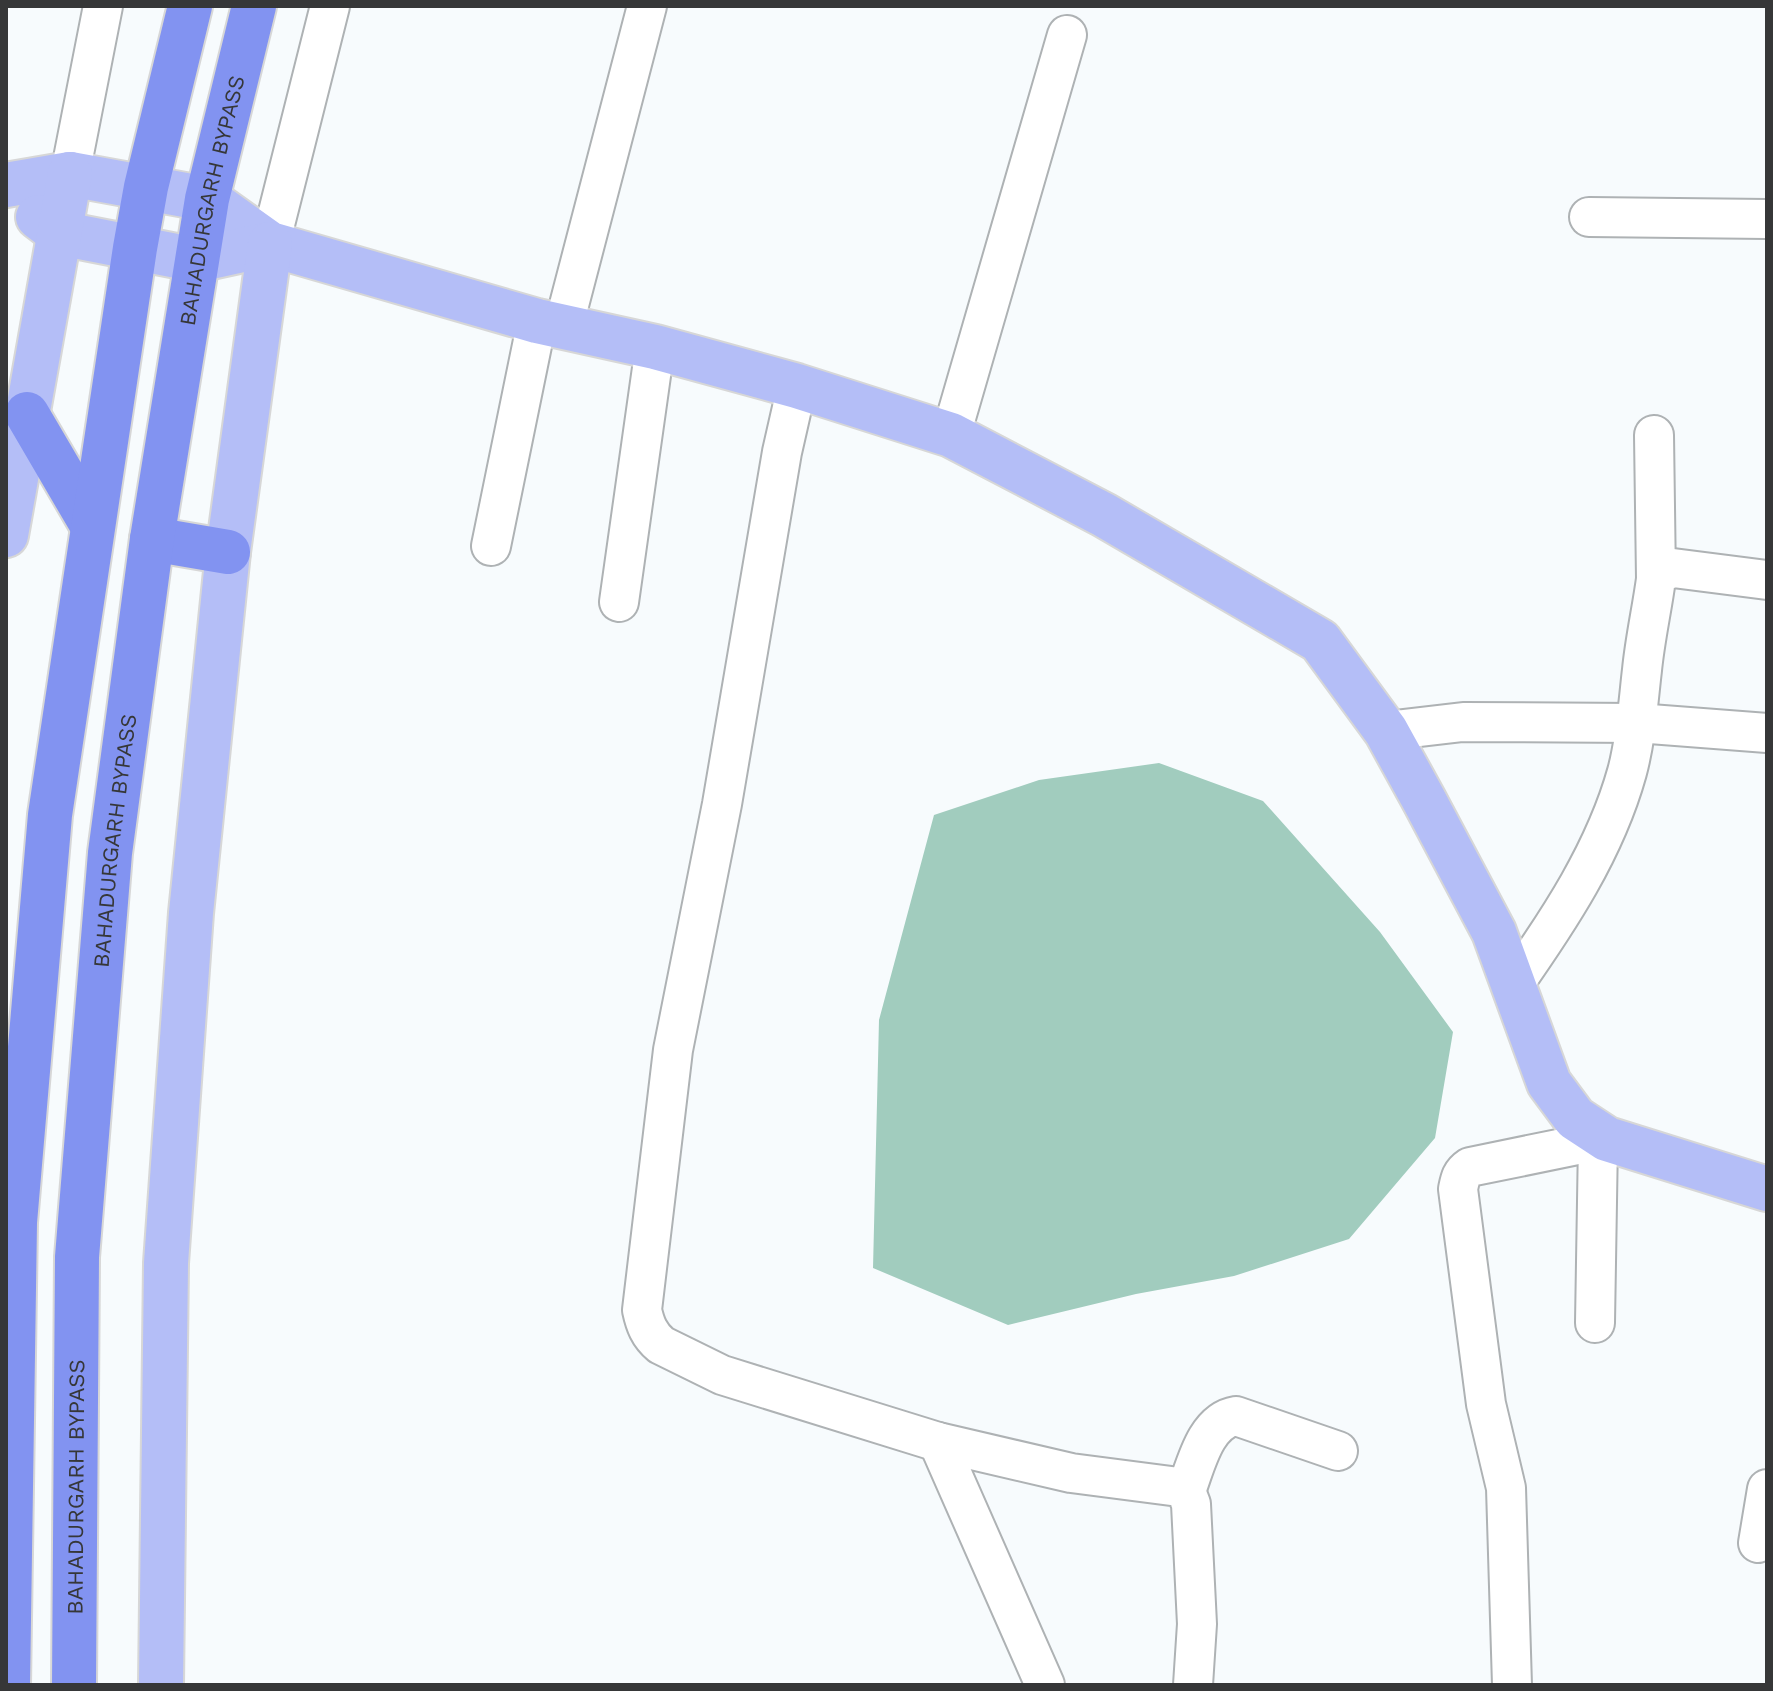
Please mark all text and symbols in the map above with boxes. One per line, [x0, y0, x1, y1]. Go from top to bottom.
street label: BAHADURGARH BYPASS [174, 73, 249, 328]
street label: BAHADURGARH BYPASS [88, 712, 141, 969]
street label: BAHADURGARH BYPASS [62, 1359, 89, 1615]

